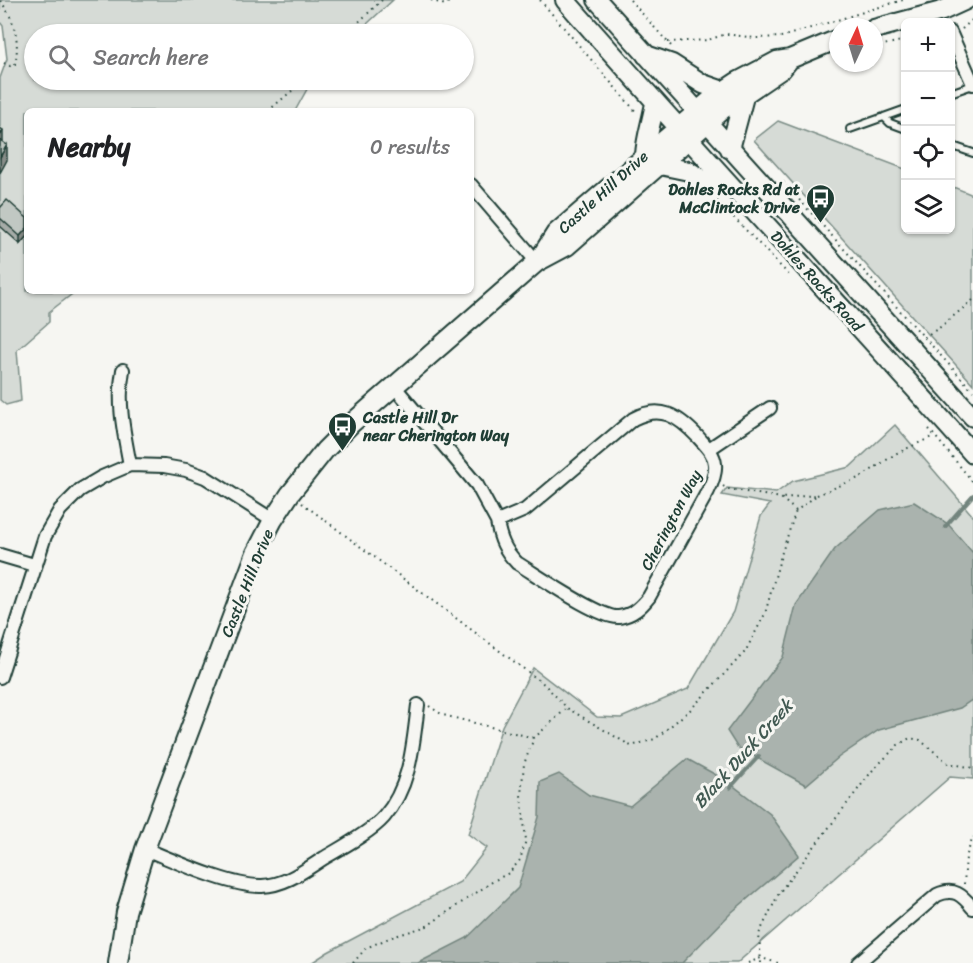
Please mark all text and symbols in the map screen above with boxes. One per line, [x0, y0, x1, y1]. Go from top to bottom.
north arrow [829, 18, 883, 72]
map controls [901, 18, 955, 234]
button: + [901, 18, 955, 72]
search box [24, 24, 474, 90]
text: Search here [93, 38, 209, 77]
icon: search [45, 41, 78, 74]
button: − [901, 72, 955, 126]
text: Nearby [48, 124, 130, 170]
button: locate [901, 126, 955, 180]
text: 0 results [370, 130, 450, 165]
street label: Castle Hill Drive [551, 143, 655, 241]
place label: Dohles Rocks Rd at McClintock Drive [668, 175, 801, 222]
button: layers [901, 180, 955, 234]
bus stop icon: Dohles Rocks Rd at McClintock Drive [805, 182, 837, 224]
street label: Dohles Rocks Road [763, 223, 872, 340]
place label: Castle Hill Dr near Cherington Way [362, 403, 510, 450]
bus stop icon: Castle Hill Dr near Cherington Way [326, 410, 358, 452]
street label: Cherington Way [632, 464, 710, 576]
street label: Castle Hill Drive [212, 524, 282, 642]
water label: Black Duck Creek [685, 690, 803, 816]

